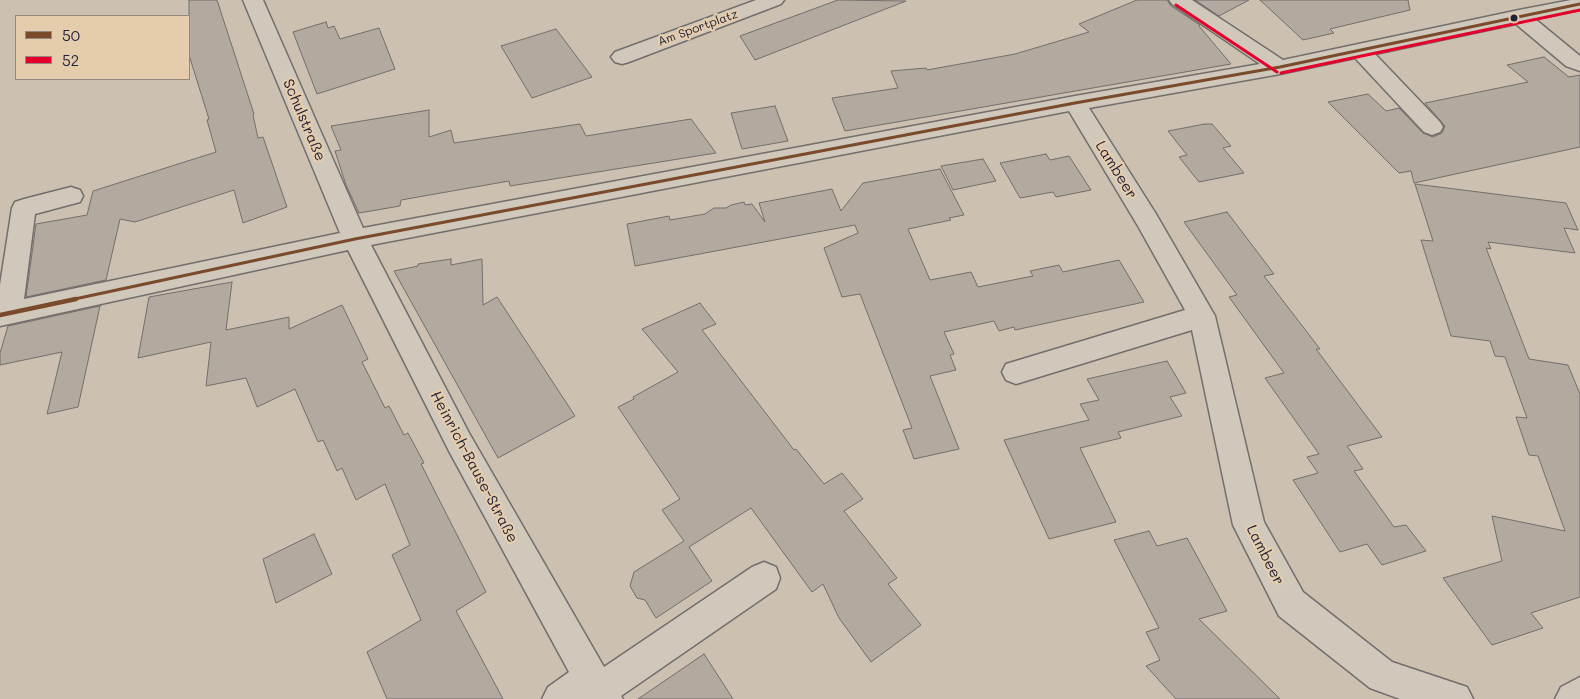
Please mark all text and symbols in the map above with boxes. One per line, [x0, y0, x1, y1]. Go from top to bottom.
street label: Am Sportplatz [656, 7, 740, 49]
unlabelled marker [1509, 13, 1519, 23]
legend [15, 15, 190, 80]
text: 50 [62, 25, 80, 45]
text: 52 [62, 50, 79, 70]
street label: Schulstraße [279, 76, 329, 164]
street label: Lambeer [1091, 138, 1141, 202]
street label: Heinrich-Bause-Straße [426, 388, 522, 546]
street label: Lambeer [1242, 522, 1288, 588]

